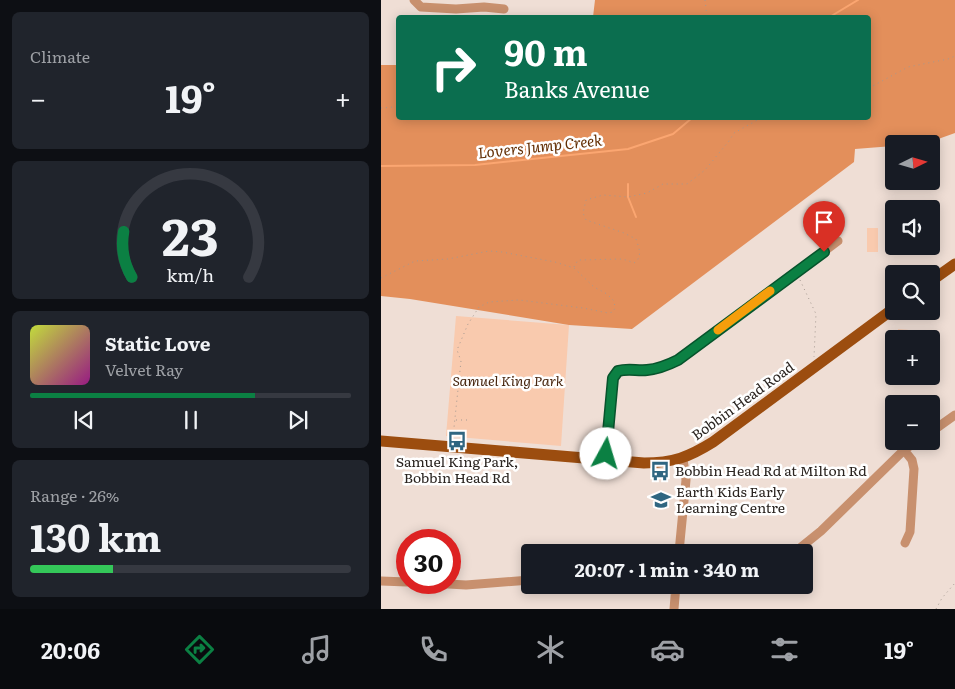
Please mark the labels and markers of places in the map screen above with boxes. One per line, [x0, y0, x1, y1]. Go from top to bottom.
pin [803, 201, 845, 252]
bus stop icon: Samuel King Park, Bobbin Head Rd [446, 430, 468, 452]
place label: Samuel King Park, Bobbin Head Rd [396, 451, 518, 487]
bus stop icon: Bobbin Head Rd at Milton Rd [649, 460, 671, 482]
place label: Bobbin Head Rd at Milton Rd [675, 460, 867, 480]
place label: Earth Kids Early Learning Centre [676, 481, 785, 517]
school or university icon: Earth Kids Early Learning Centre [650, 489, 672, 511]

